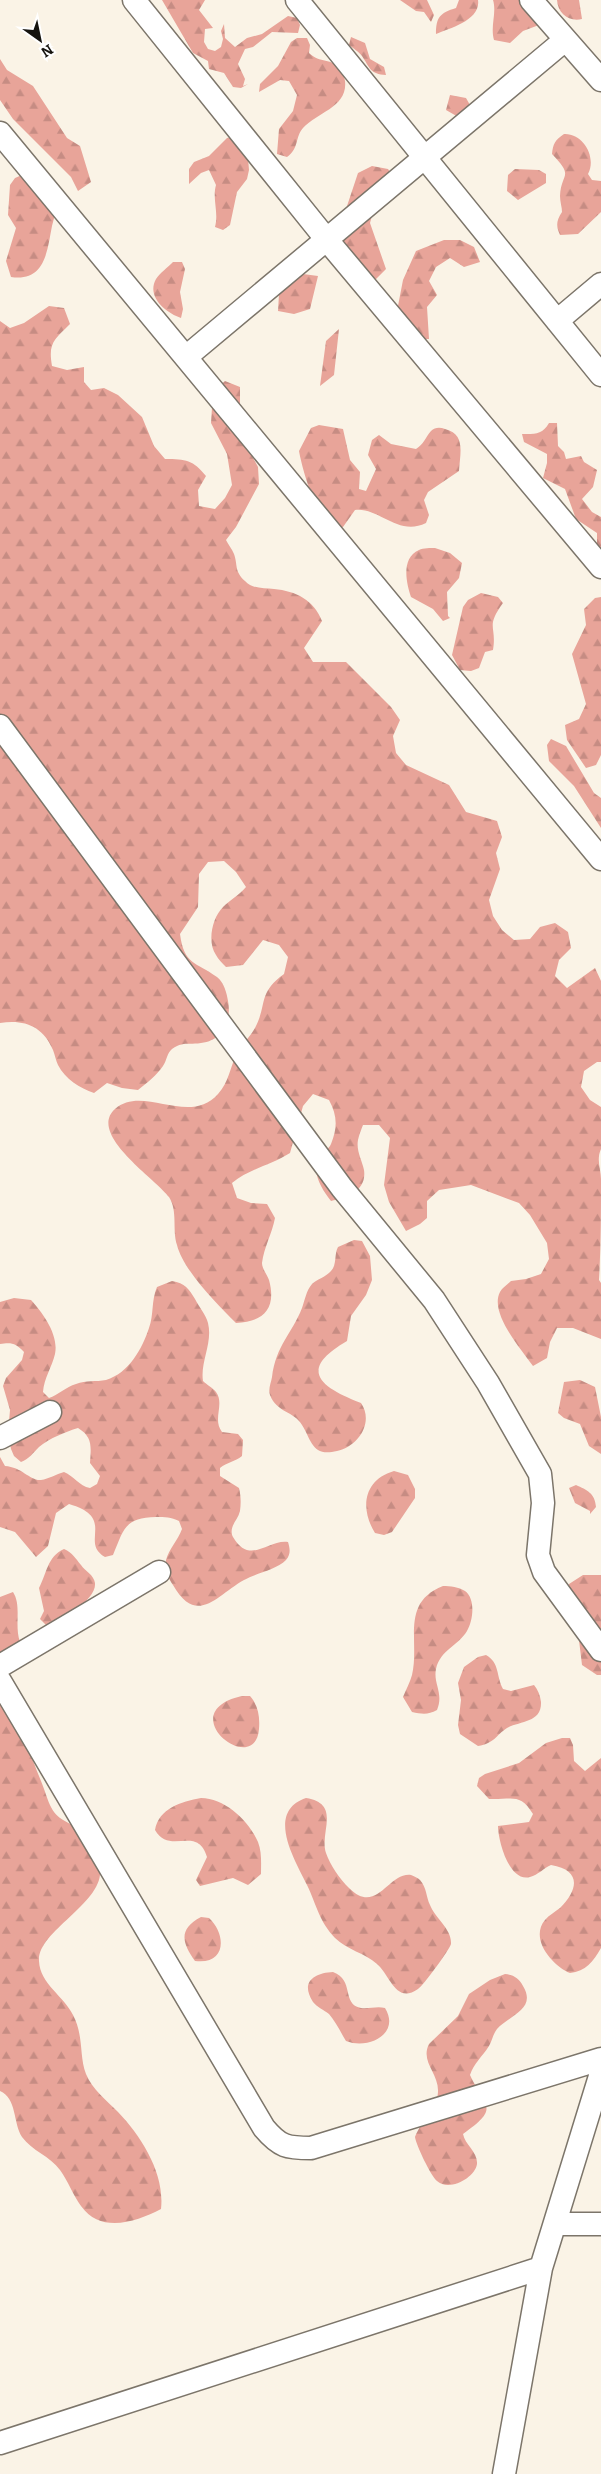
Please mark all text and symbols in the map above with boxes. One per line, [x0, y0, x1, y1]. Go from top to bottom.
north arrow [15, 15, 65, 65]
text: N [37, 40, 56, 61]

